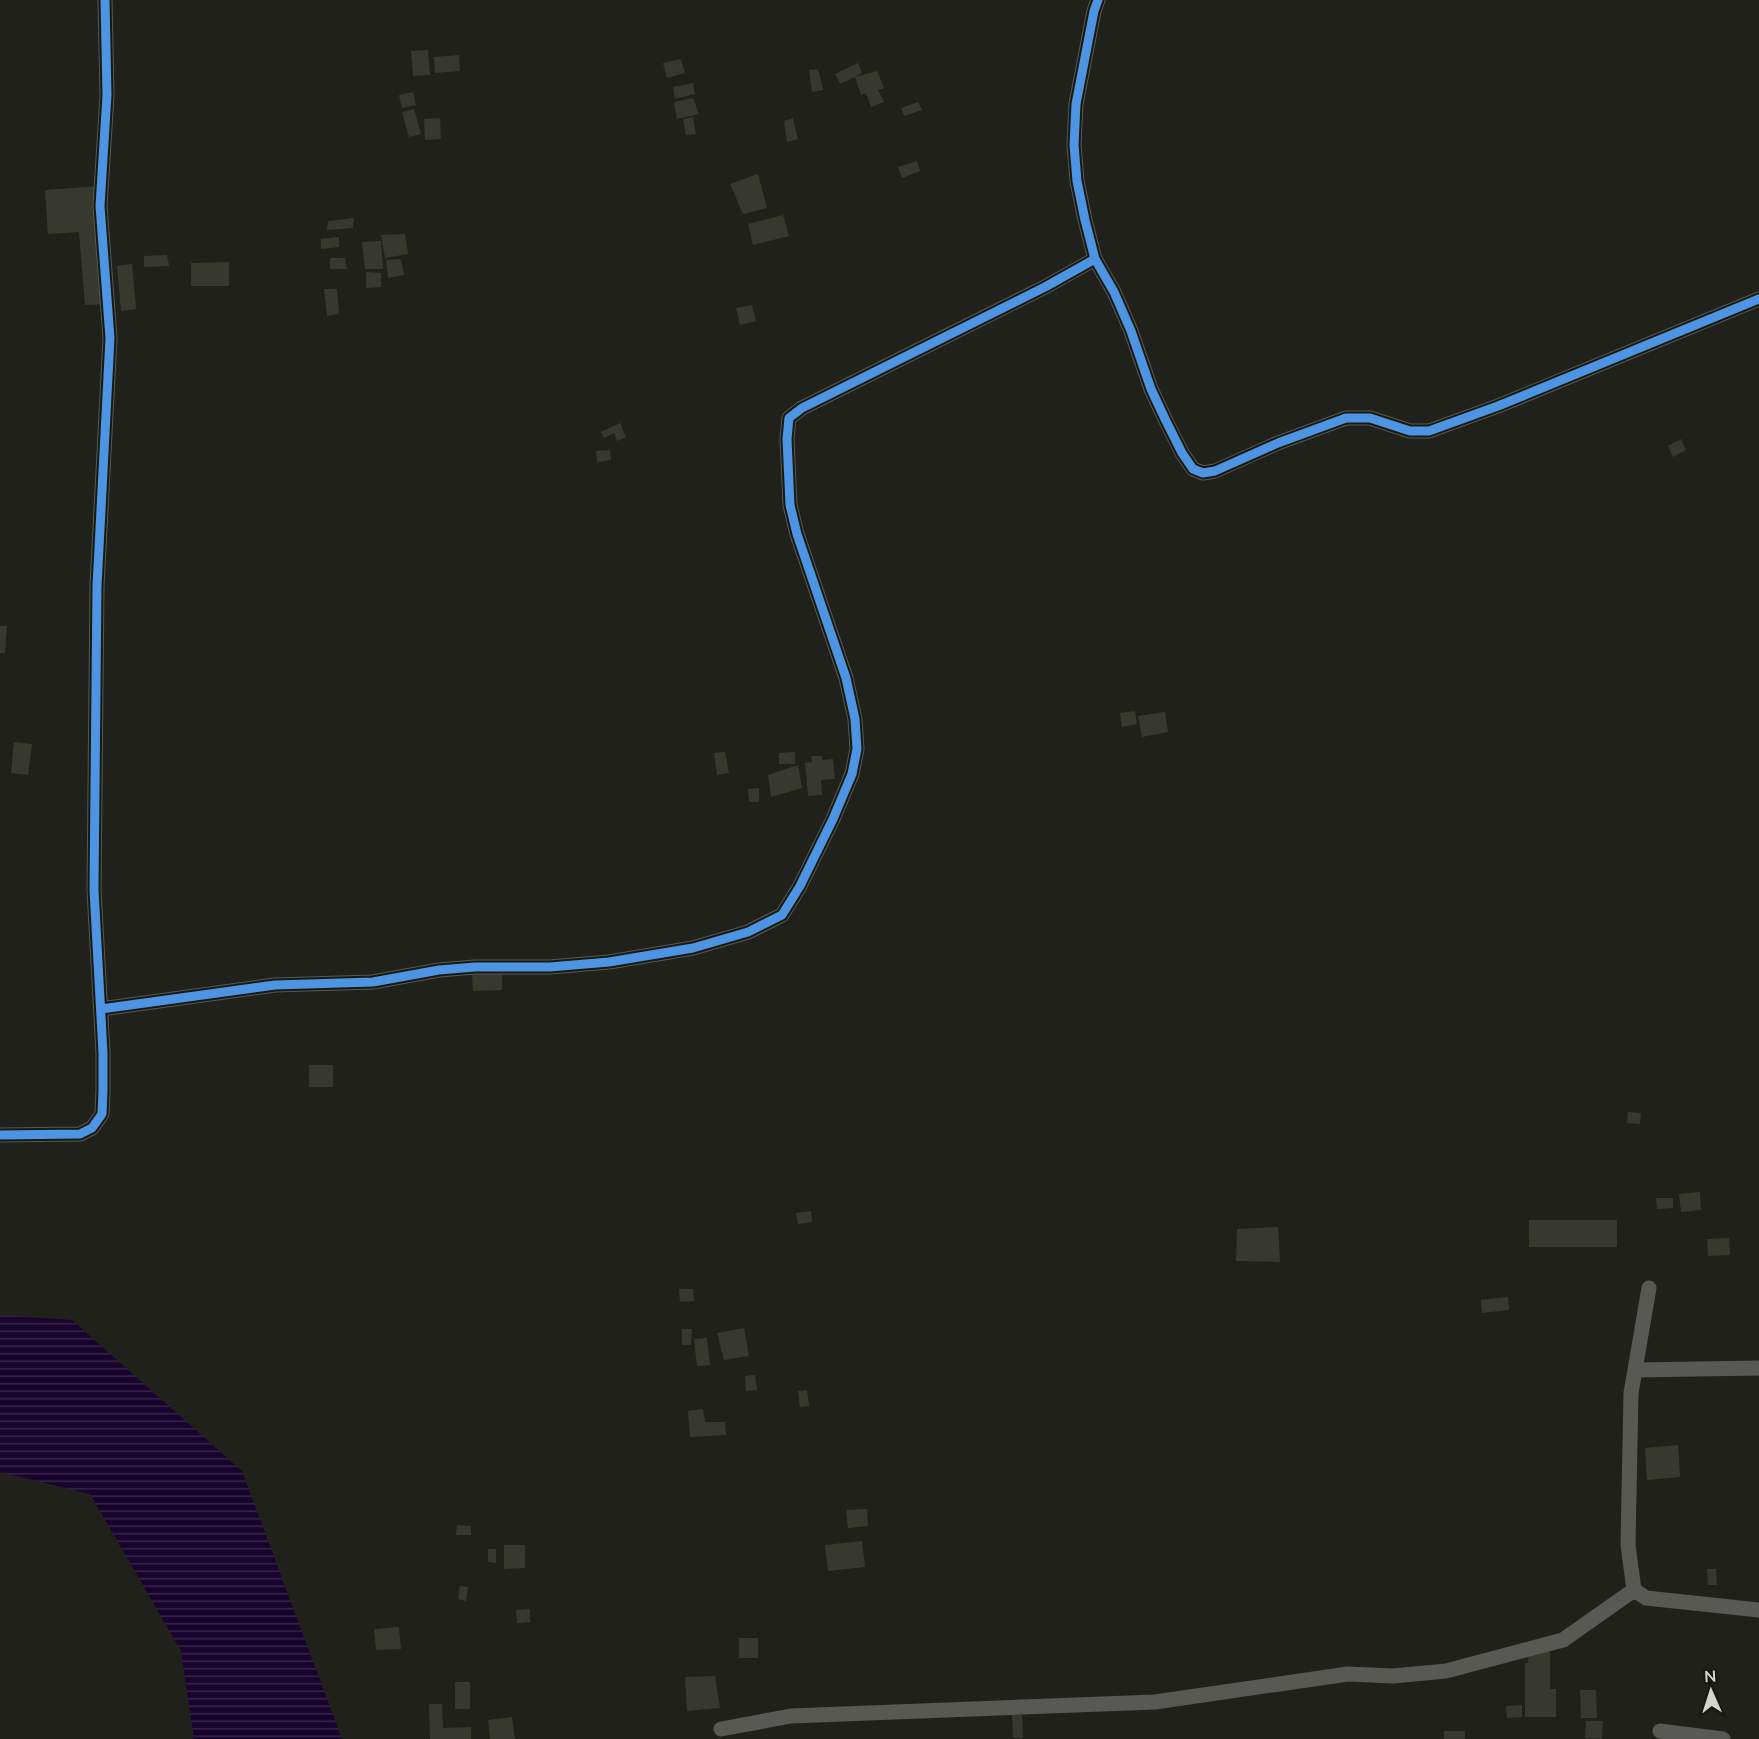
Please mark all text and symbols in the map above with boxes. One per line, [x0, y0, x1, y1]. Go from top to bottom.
north arrow [1681, 1661, 1741, 1721]
text: N [1704, 1666, 1717, 1686]

